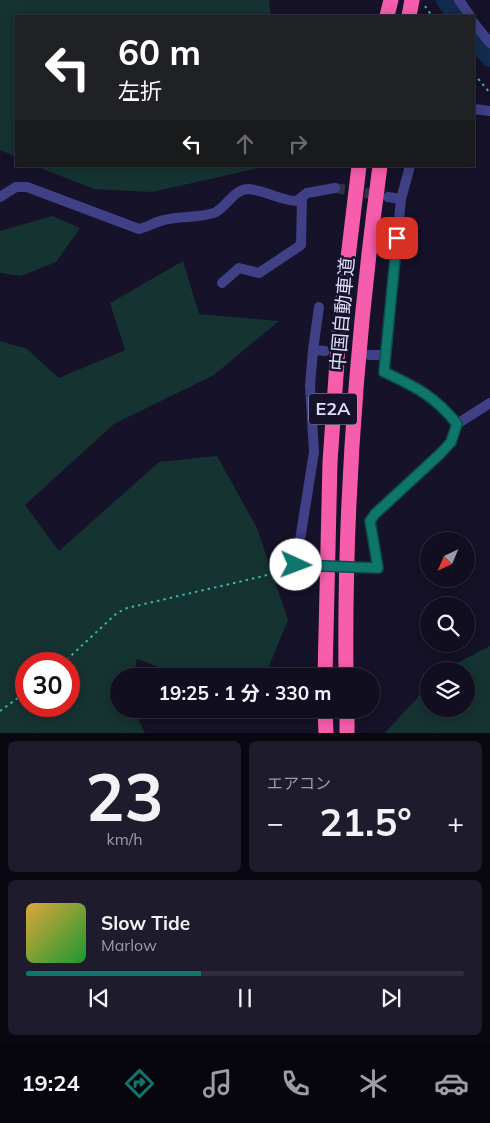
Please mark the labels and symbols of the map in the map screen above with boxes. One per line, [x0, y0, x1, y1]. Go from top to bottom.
pin [376, 217, 418, 259]
street label: 中国自動車道 [325, 256, 359, 372]
road number: E2A [309, 394, 357, 424]
north arrow [420, 532, 475, 588]
position arrow [269, 538, 321, 590]
speed limit sign: 30 [15, 652, 80, 717]

